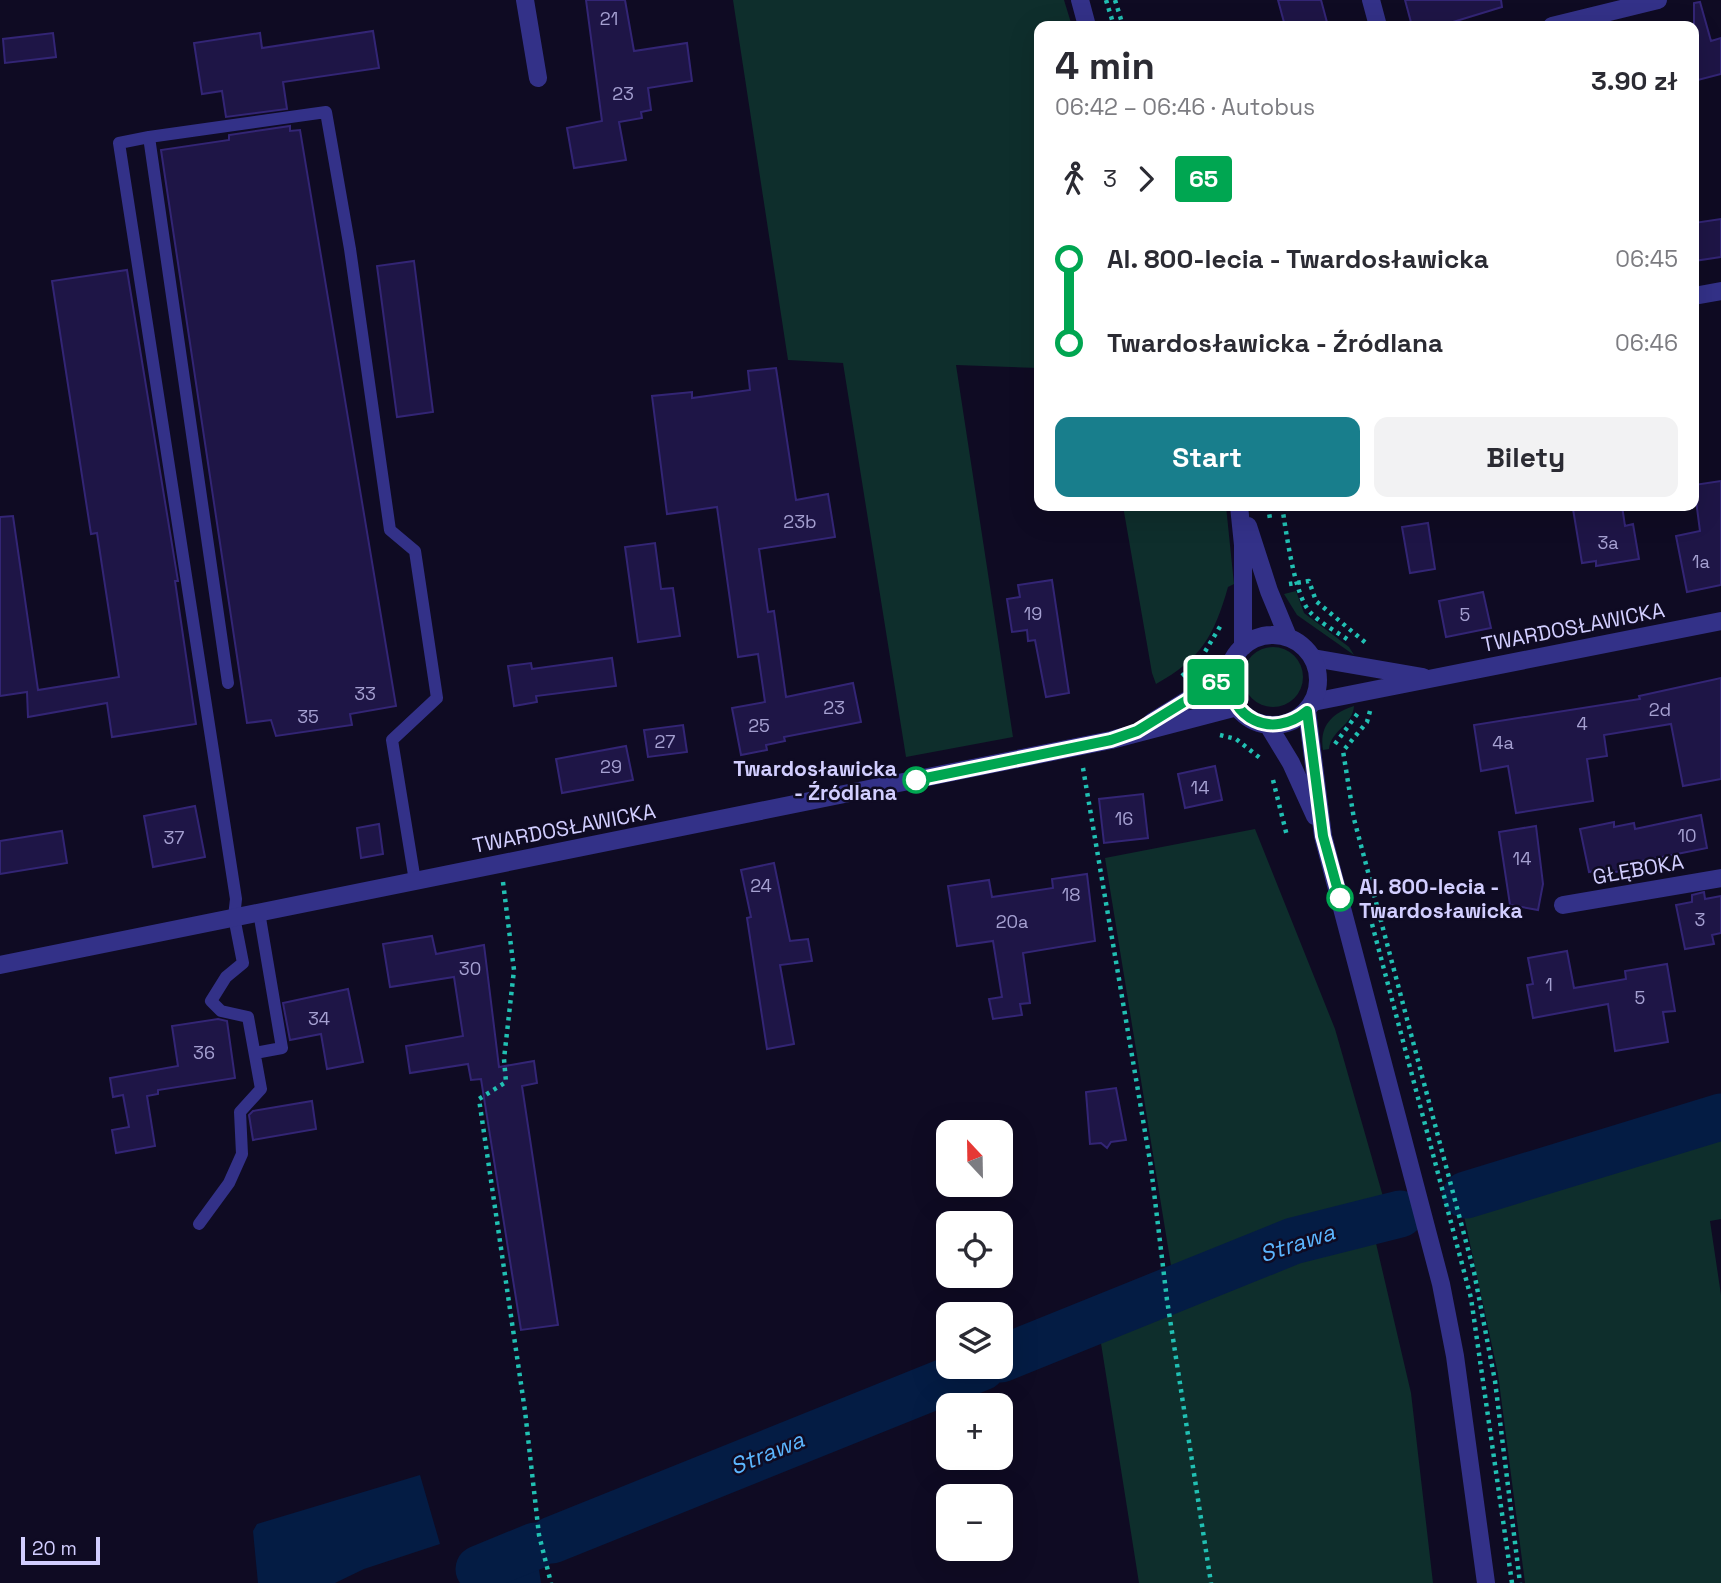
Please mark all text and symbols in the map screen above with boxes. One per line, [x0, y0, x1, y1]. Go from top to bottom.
house number: 21 [600, 7, 618, 30]
text: 4 min [1055, 42, 1155, 90]
text: 3.90 zł [1591, 64, 1678, 98]
house number: 23 [612, 82, 634, 105]
text: 06:42 – 06:46 · Autobus [1055, 92, 1315, 122]
icon: walk [1055, 160, 1093, 198]
icon: forward [1127, 160, 1165, 198]
text: 65 [1189, 163, 1218, 194]
text: 3 [1103, 164, 1117, 194]
text: Al. 800-lecia - Twardosławicka [1107, 242, 1489, 276]
text: 06:45 [1615, 244, 1678, 274]
text: Twardosławicka - Źródlana [1107, 326, 1443, 360]
text: 06:46 [1615, 328, 1678, 358]
button: Start [1055, 417, 1360, 497]
button: Bilety [1374, 417, 1678, 497]
house number: 23b [783, 510, 817, 533]
house number: 3a [1597, 531, 1619, 554]
house number: 1a [1692, 550, 1710, 573]
street label: TWARDOSŁAWICKA [1479, 596, 1667, 658]
house number: 19 [1024, 602, 1042, 625]
house number: 5 [1460, 603, 1470, 626]
line badge: 65 [1184, 659, 1248, 705]
text: 65 [1201, 666, 1231, 697]
house number: 33 [354, 682, 376, 705]
house number: 23 [823, 696, 845, 719]
house number: 2d [1649, 698, 1671, 721]
house number: 35 [297, 705, 319, 728]
house number: 4 [1576, 712, 1588, 735]
house number: 25 [748, 714, 770, 737]
house number: 27 [655, 730, 675, 753]
house number: 4a [1492, 731, 1514, 754]
house number: 29 [600, 755, 622, 778]
place label: Twardosławicka - Źródlana [733, 755, 897, 806]
marker: Twardosławicka - Źródlana [903, 767, 929, 793]
house number: 14 [1191, 776, 1209, 799]
street label: TWARDOSŁAWICKA [470, 797, 658, 859]
house number: 16 [1115, 807, 1133, 830]
house number: 10 [1677, 824, 1697, 847]
house number: 37 [163, 826, 185, 849]
house number: 14 [1513, 847, 1531, 870]
street label: GŁĘBOKA [1590, 848, 1686, 890]
place label: Al. 800-lecia - Twardosławicka [1359, 873, 1523, 924]
house number: 24 [750, 874, 772, 897]
house number: 18 [1062, 883, 1080, 906]
marker: Al. 800-lecia - Twardosławicka [1327, 885, 1353, 911]
house number: 3 [1695, 908, 1705, 931]
house number: 20a [996, 910, 1028, 933]
house number: 30 [459, 957, 481, 980]
house number: 1 [1545, 973, 1553, 996]
house number: 5 [1635, 986, 1645, 1009]
house number: 34 [308, 1007, 330, 1030]
house number: 36 [193, 1041, 215, 1064]
north arrow [936, 1120, 1013, 1197]
map controls [936, 1120, 1013, 1561]
button: locate [936, 1211, 1013, 1288]
water label: Strawa [1256, 1217, 1339, 1269]
button: layers [936, 1302, 1013, 1379]
button: + [936, 1393, 1013, 1470]
water label: Strawa [725, 1424, 809, 1481]
button: − [936, 1484, 1013, 1561]
scale bar [21, 1534, 100, 1566]
text: 20 m [32, 1536, 77, 1561]

